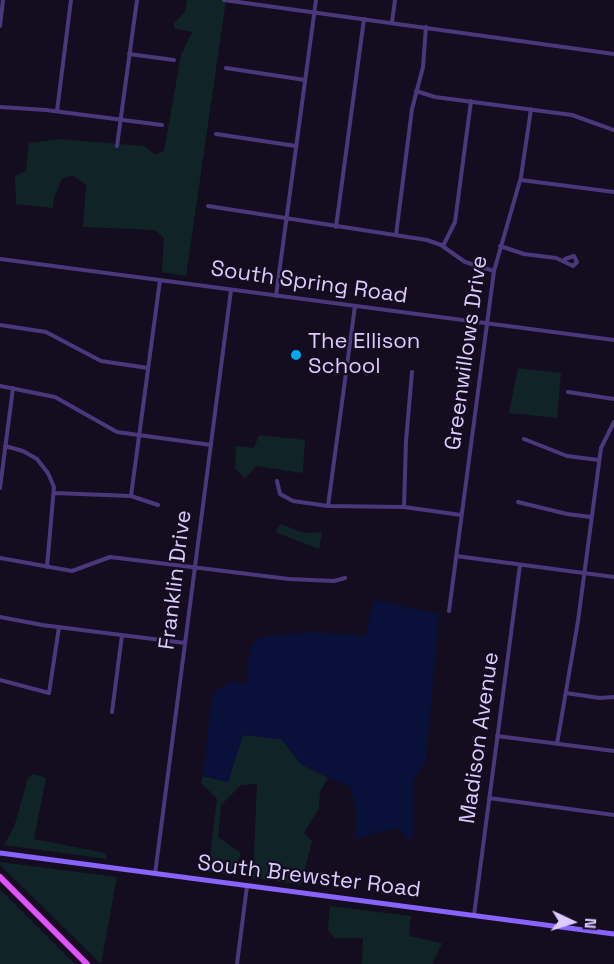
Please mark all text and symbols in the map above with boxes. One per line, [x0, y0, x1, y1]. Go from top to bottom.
street label: Greenwillows Drive [440, 254, 494, 452]
street label: South Spring Road [209, 256, 409, 310]
place label: The Ellison School [308, 329, 420, 380]
marker: The Ellison School [289, 348, 303, 362]
street label: Franklin Drive [154, 509, 198, 651]
street label: Madison Avenue [455, 651, 505, 825]
street label: South Brewster Road [196, 850, 422, 904]
north arrow [542, 892, 602, 952]
text: N [580, 917, 601, 929]

